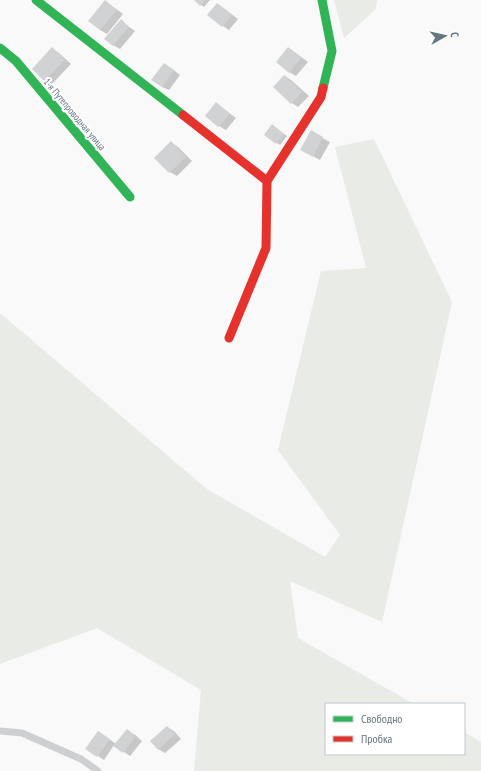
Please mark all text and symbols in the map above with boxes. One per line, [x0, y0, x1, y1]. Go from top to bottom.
north arrow [425, 16, 465, 56]
text: С [448, 31, 462, 38]
street label: 1-я Путепроводная улица [41, 76, 109, 153]
legend [325, 703, 465, 755]
text: Свободно [361, 711, 403, 726]
text: Пробка [361, 731, 393, 746]

